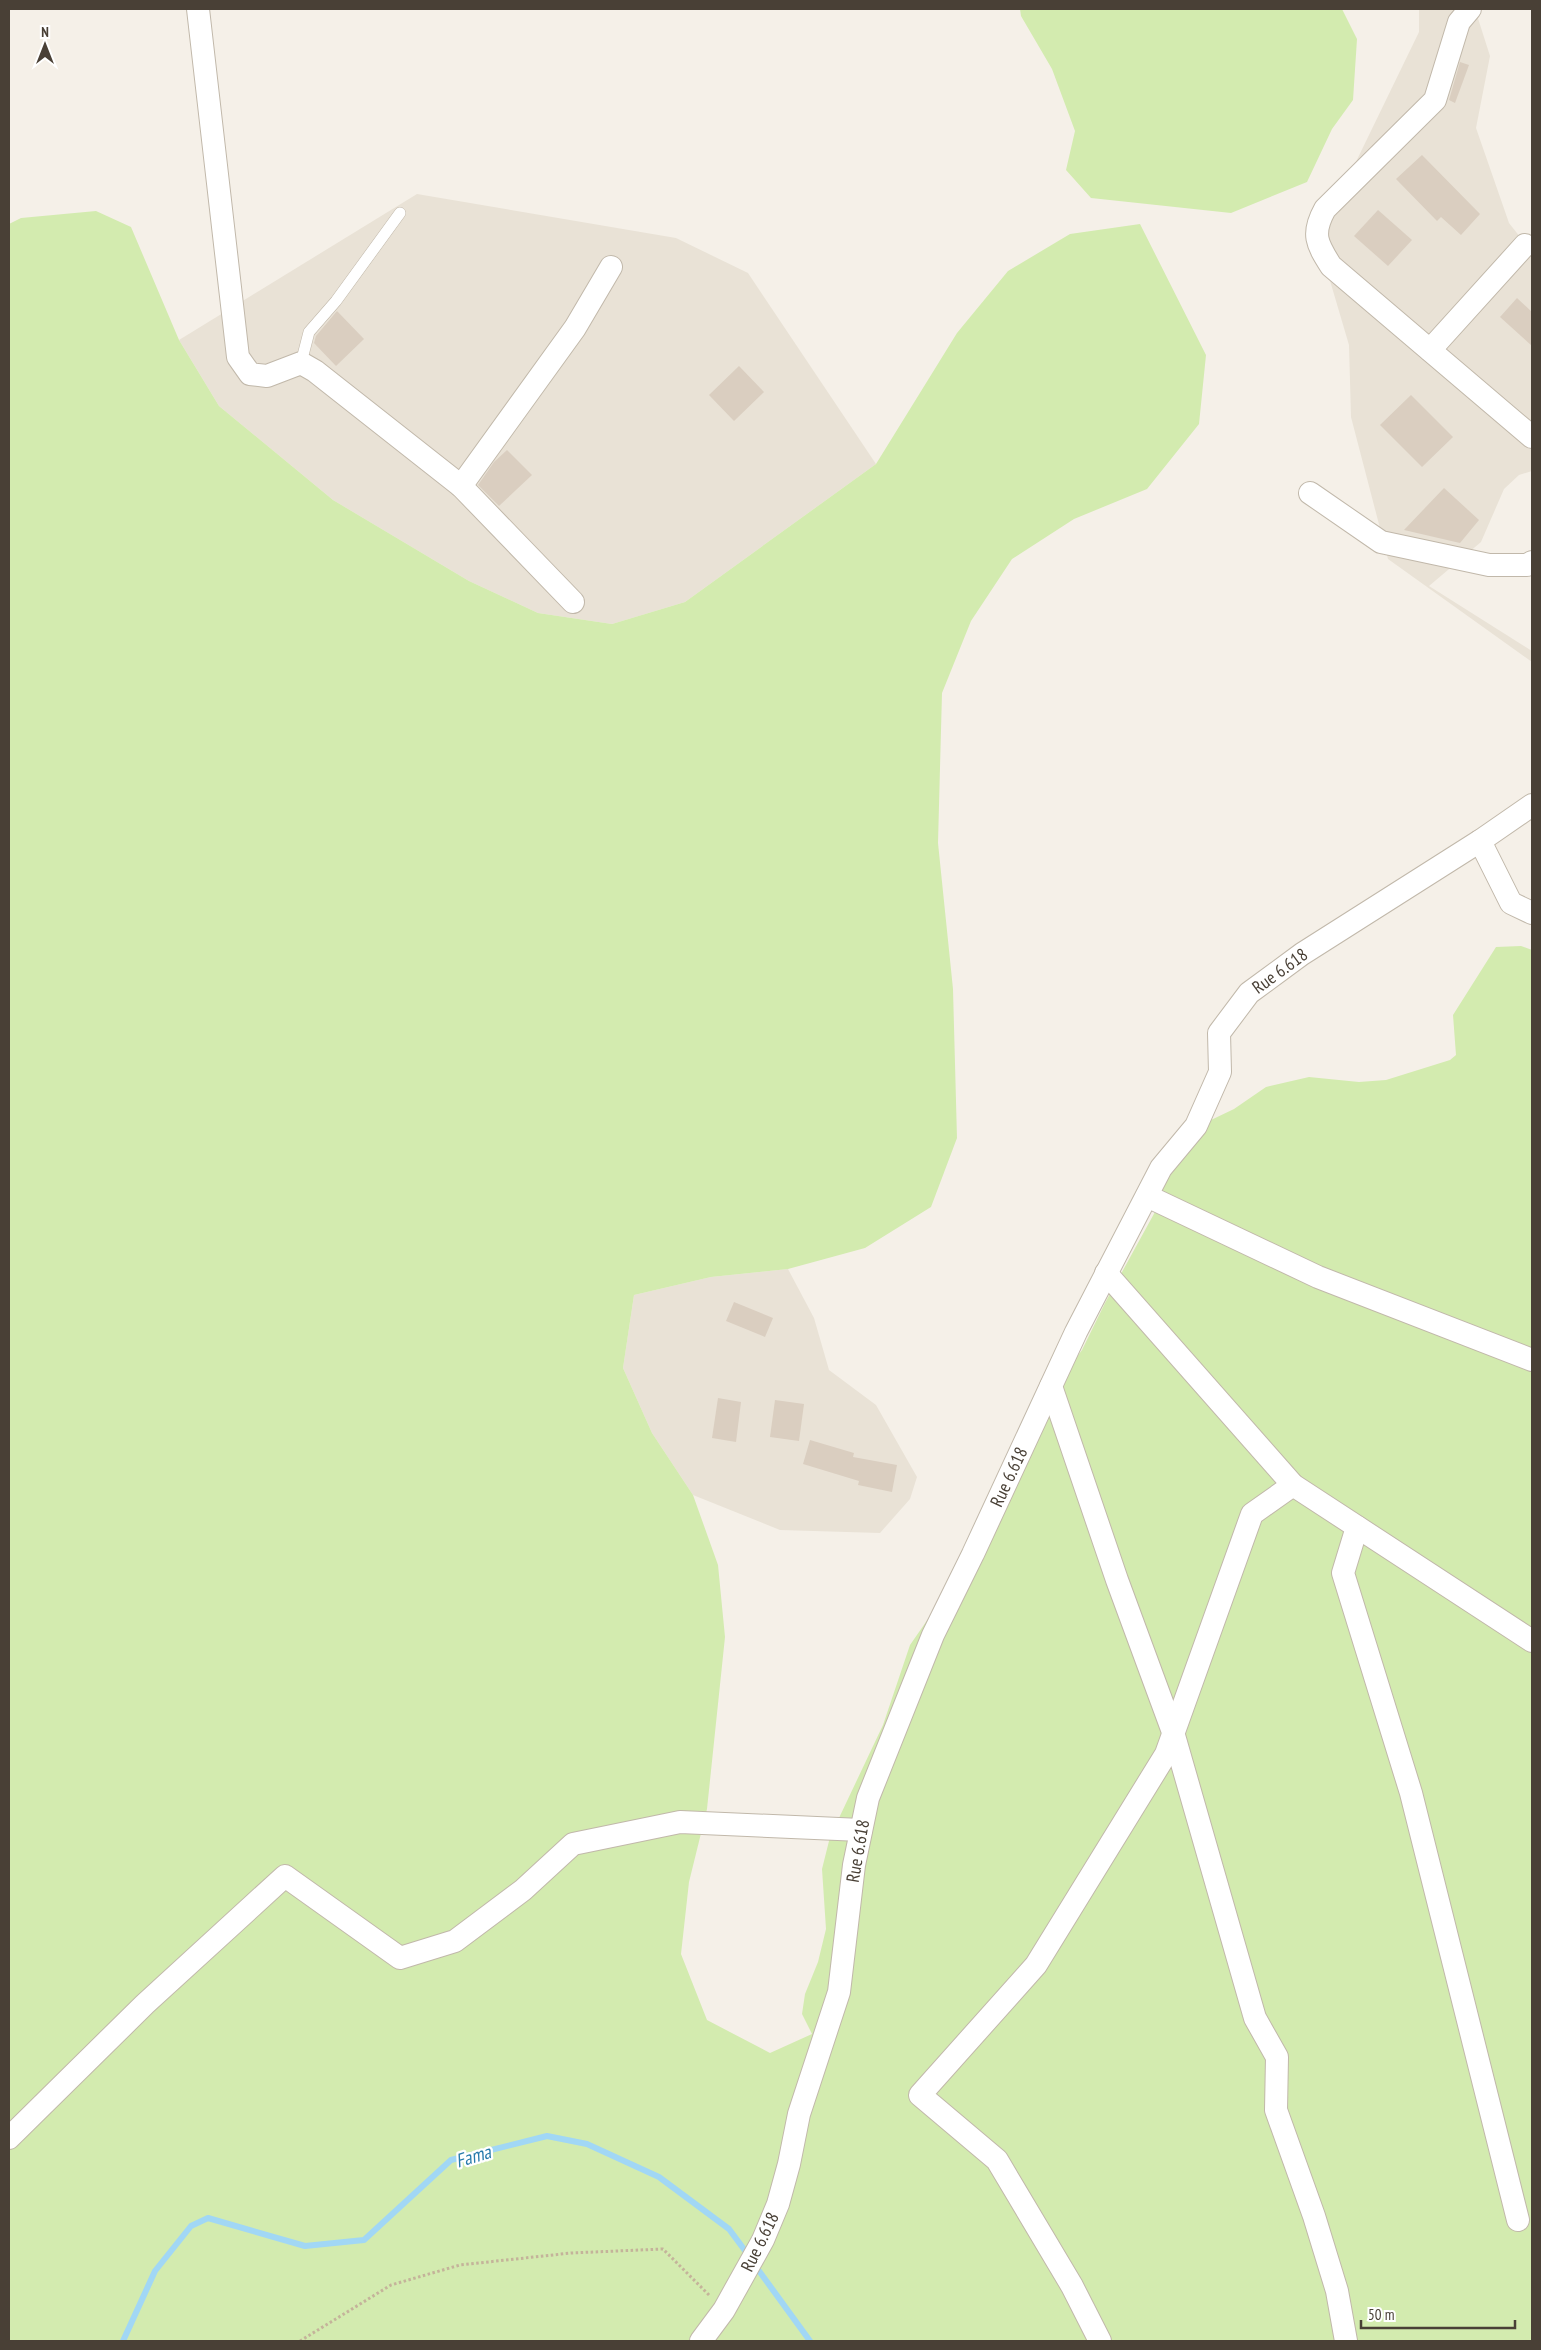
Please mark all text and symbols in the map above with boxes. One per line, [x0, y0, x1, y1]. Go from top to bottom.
north arrow [20, 20, 70, 70]
text: N [41, 23, 49, 41]
street label: Rue 6.618 [1247, 943, 1312, 999]
street label: Rue 6.618 [985, 1443, 1032, 1510]
street label: Rue 6.618 [841, 1818, 874, 1884]
water label: Fama [453, 2139, 495, 2173]
street label: Rue 6.618 [735, 2208, 784, 2275]
scale bar [1361, 2298, 1515, 2330]
text: 50 m [1368, 2305, 1394, 2324]

